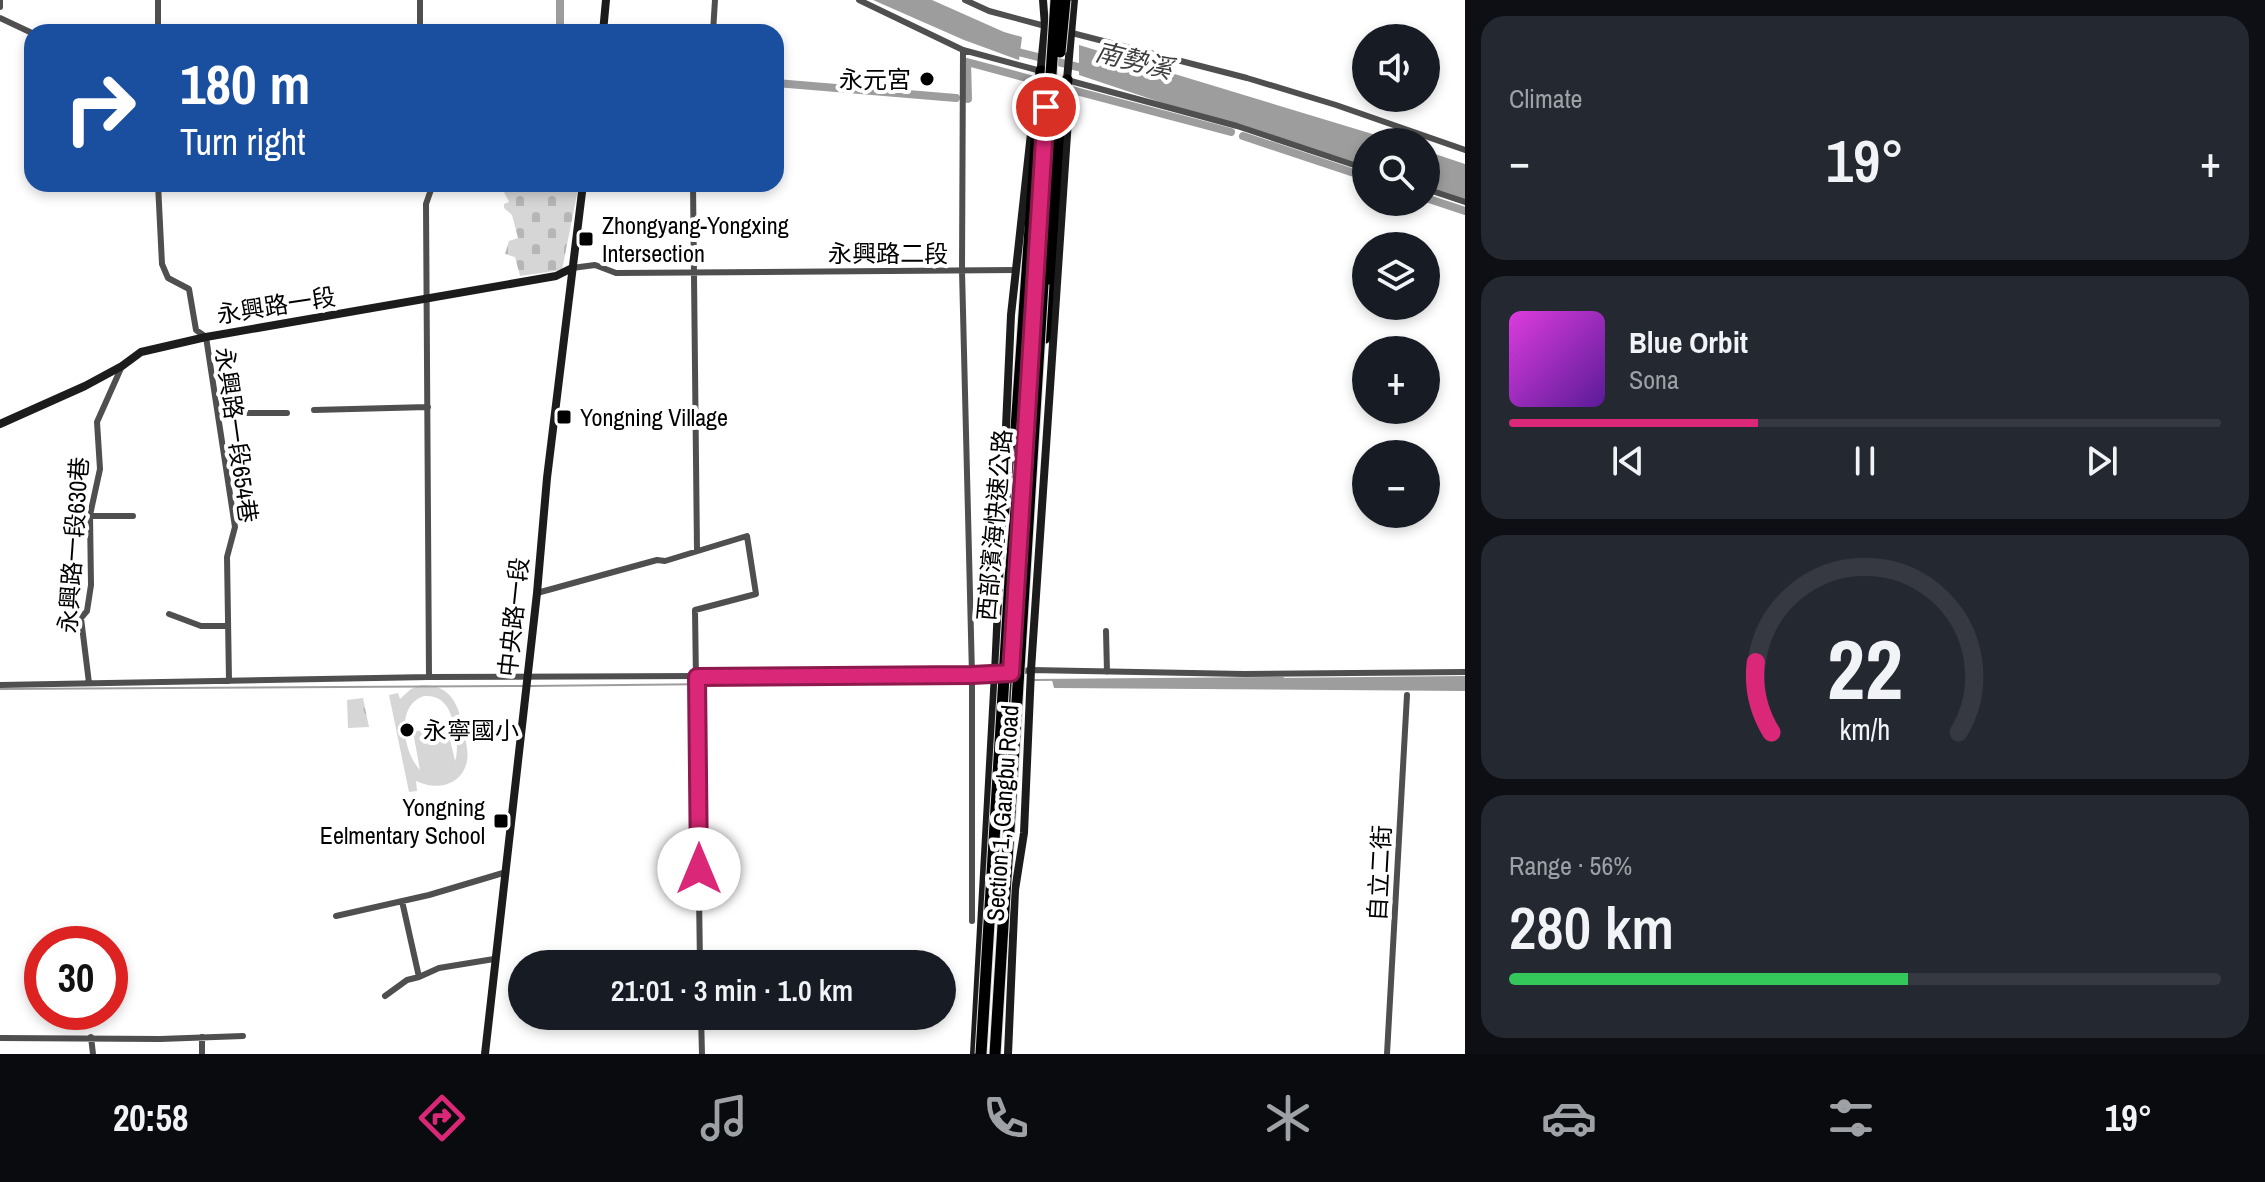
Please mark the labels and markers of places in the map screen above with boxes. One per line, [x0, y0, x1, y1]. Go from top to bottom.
place label: 永元宮 [839, 63, 911, 95]
marker: 永元宮 [918, 70, 936, 88]
pin [1012, 73, 1080, 141]
place label: Zhongyang-Yongxing Intersection [602, 209, 789, 269]
marker: Zhongyang-Yongxing Intersection [577, 230, 595, 248]
place label: Yongning Village [580, 401, 728, 433]
marker: Yongning Village [555, 408, 573, 426]
place label: 永寧國小 [423, 714, 519, 746]
marker: 永寧國小 [398, 721, 416, 739]
place label: Yongning Eelmentary School [320, 791, 485, 851]
marker: Yongning Eelmentary School [492, 812, 510, 830]

